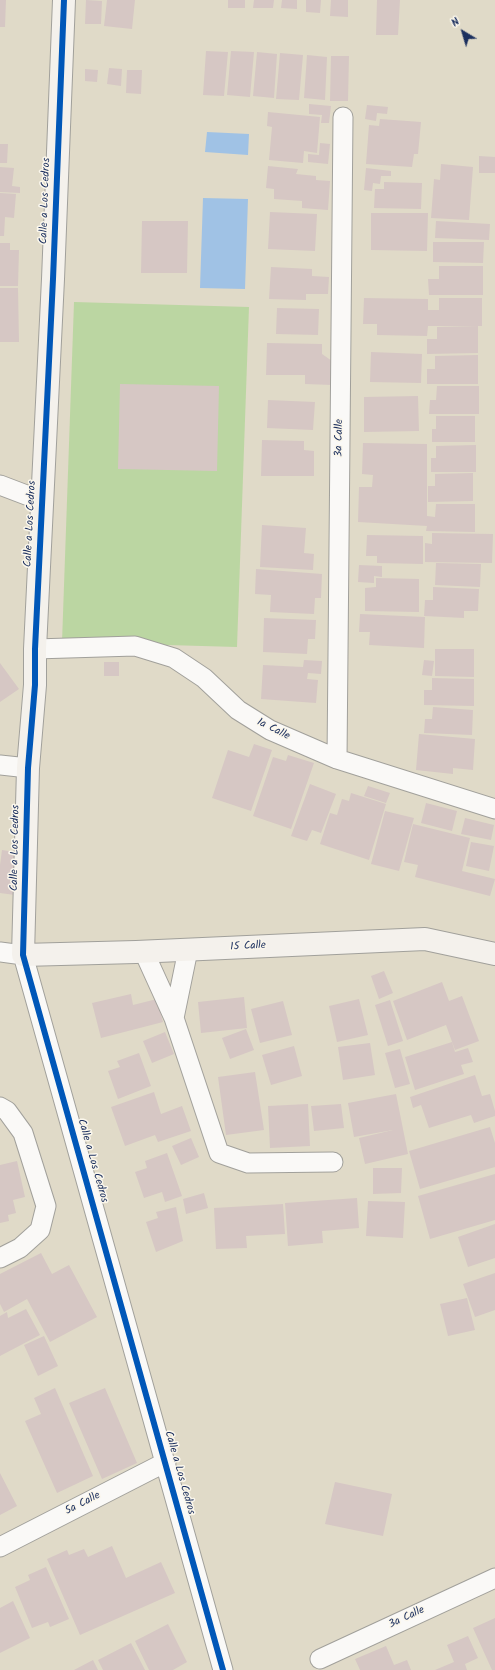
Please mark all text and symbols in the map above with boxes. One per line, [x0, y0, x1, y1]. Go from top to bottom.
north arrow [443, 12, 483, 52]
text: N [447, 13, 464, 32]
street label: Calle a Los Cedros [38, 158, 54, 244]
street label: 3a Calle [333, 419, 347, 457]
street label: Calle a Los Cedros [22, 480, 40, 568]
street label: 1a Calle [254, 716, 292, 744]
street label: Calle a Los Cedros [9, 805, 23, 891]
street label: 15 Calle [230, 939, 266, 955]
street label: Calle a Los Cedros [74, 1118, 110, 1204]
street label: Calle a Los Cedros [161, 1430, 197, 1516]
street label: 5a Calle [63, 1490, 103, 1518]
street label: 3a Calle [387, 1604, 427, 1632]

